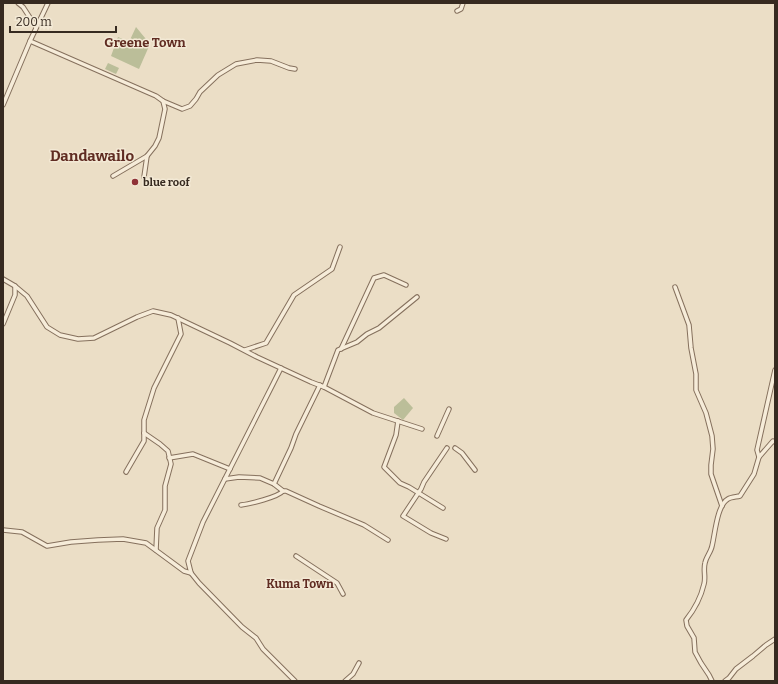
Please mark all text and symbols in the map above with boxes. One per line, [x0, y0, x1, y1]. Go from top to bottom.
scale bar [10, 8, 116, 34]
text: 200 m [16, 15, 52, 29]
district label: Greene Town [104, 35, 186, 50]
district label: Dandawailo [50, 147, 134, 165]
place label: blue roof [143, 176, 191, 189]
marker: blue roof [130, 177, 140, 187]
district label: Kuma Town [266, 577, 334, 591]

